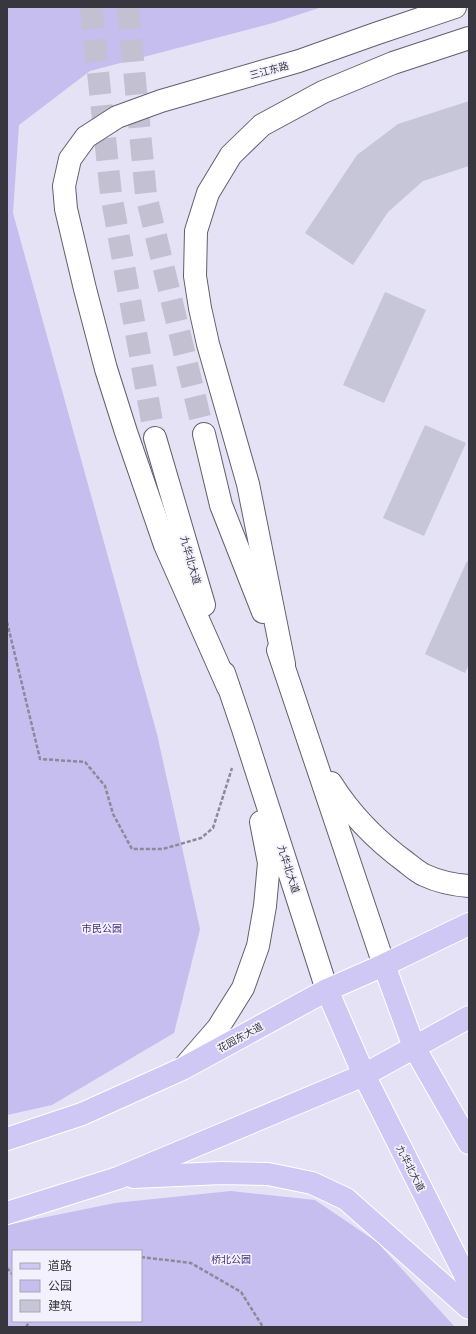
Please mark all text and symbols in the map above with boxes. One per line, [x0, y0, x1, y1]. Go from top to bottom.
street label: 三江东路 [248, 59, 290, 81]
street label: 九华北大道 [178, 534, 204, 586]
street label: 九华北大道 [276, 843, 302, 895]
park label: 市民公园 [82, 922, 122, 934]
street label: 花园东大道 [215, 1020, 265, 1054]
street label: 九华北大道 [394, 1143, 428, 1193]
legend [12, 1250, 142, 1322]
park label: 桥北公园 [211, 1253, 251, 1265]
text: 道路 [48, 1258, 72, 1273]
text: 公园 [48, 1278, 72, 1293]
text: 建筑 [48, 1298, 72, 1313]

